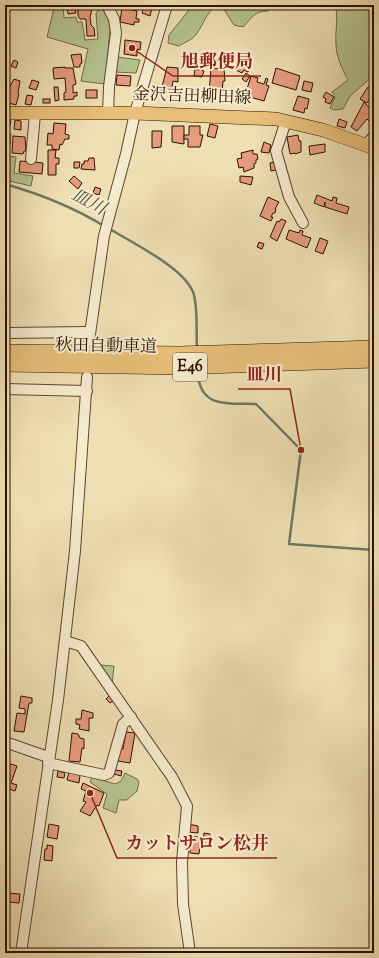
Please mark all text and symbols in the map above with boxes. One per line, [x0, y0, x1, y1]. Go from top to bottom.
callout: 旭郵便局 [173, 46, 261, 76]
text: 旭郵便局 [181, 50, 253, 76]
street label: 金沢吉田柳田線 [132, 83, 252, 111]
water label: 皿川 [66, 183, 112, 224]
street label: 秋田自動車道 [55, 334, 157, 360]
road number: E46 [173, 353, 207, 381]
callout: 皿川 [238, 359, 290, 389]
text: 皿川 [246, 363, 282, 389]
callout: カットサロン松井 [117, 828, 277, 858]
text: カットサロン松井 [125, 832, 269, 858]

